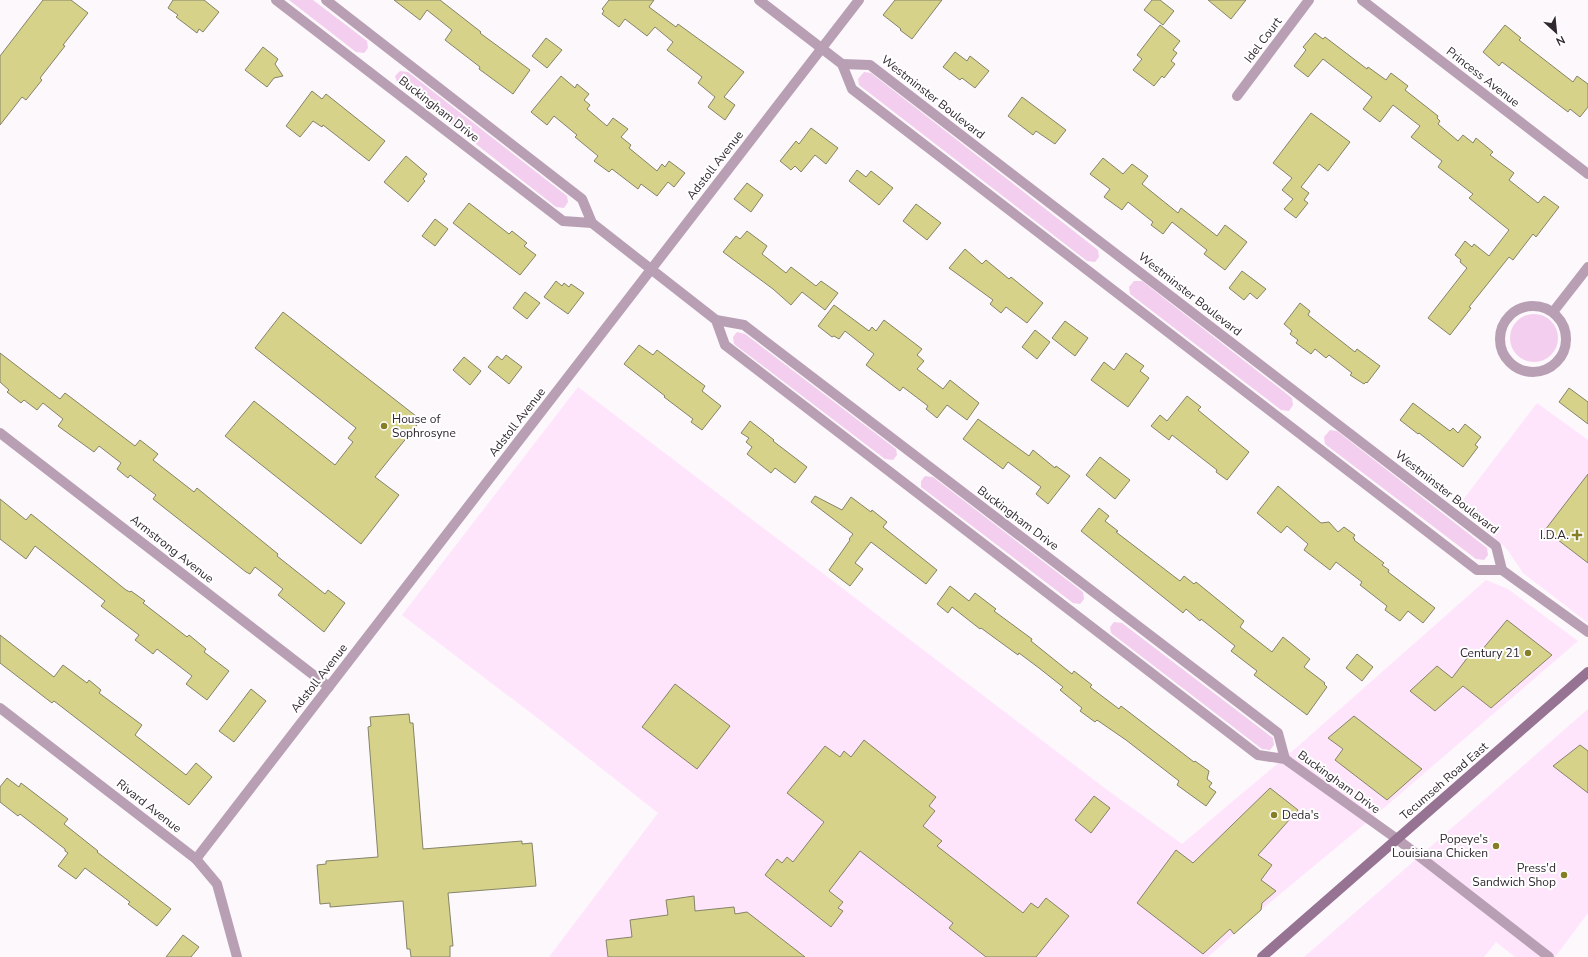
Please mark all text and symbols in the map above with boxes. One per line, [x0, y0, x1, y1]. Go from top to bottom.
north arrow [1536, 12, 1576, 52]
street label: Idel Court [1241, 13, 1286, 66]
text: N [1553, 32, 1567, 49]
street label: Princess Avenue [1443, 43, 1523, 111]
street label: Westminster Boulevard [878, 52, 988, 142]
street label: Buckingham Drive [395, 73, 483, 145]
street label: Adstoll Avenue [683, 127, 747, 203]
street label: Westminster Boulevard [1135, 249, 1245, 339]
street label: Adstoll Avenue [485, 384, 549, 460]
place label: House of Sophrosyne [392, 411, 456, 441]
marker: House of Sophrosyne [379, 421, 389, 431]
street label: Westminster Boulevard [1392, 447, 1502, 537]
street label: Buckingham Drive [974, 482, 1062, 554]
street label: Armstrong Avenue [127, 511, 217, 587]
place label: I.D.A. [1540, 527, 1569, 543]
marker: I.D.A. [1572, 530, 1582, 540]
street label: Adstoll Avenue [287, 640, 351, 716]
place label: Century 21 [1460, 645, 1520, 661]
marker: Century 21 [1523, 648, 1533, 658]
street label: Tecumseh Road East [1397, 738, 1492, 824]
street label: Buckingham Drive [1295, 747, 1383, 817]
street label: Rivard Avenue [113, 776, 185, 836]
place label: Deda's [1282, 807, 1319, 823]
marker: Deda's [1269, 810, 1279, 820]
place label: Popeye's Louisiana Chicken [1392, 831, 1488, 861]
marker: Popeye's Louisiana Chicken [1491, 841, 1501, 851]
place label: Press'd Sandwich Shop [1472, 860, 1556, 890]
marker: Press'd Sandwich Shop [1559, 870, 1569, 880]

